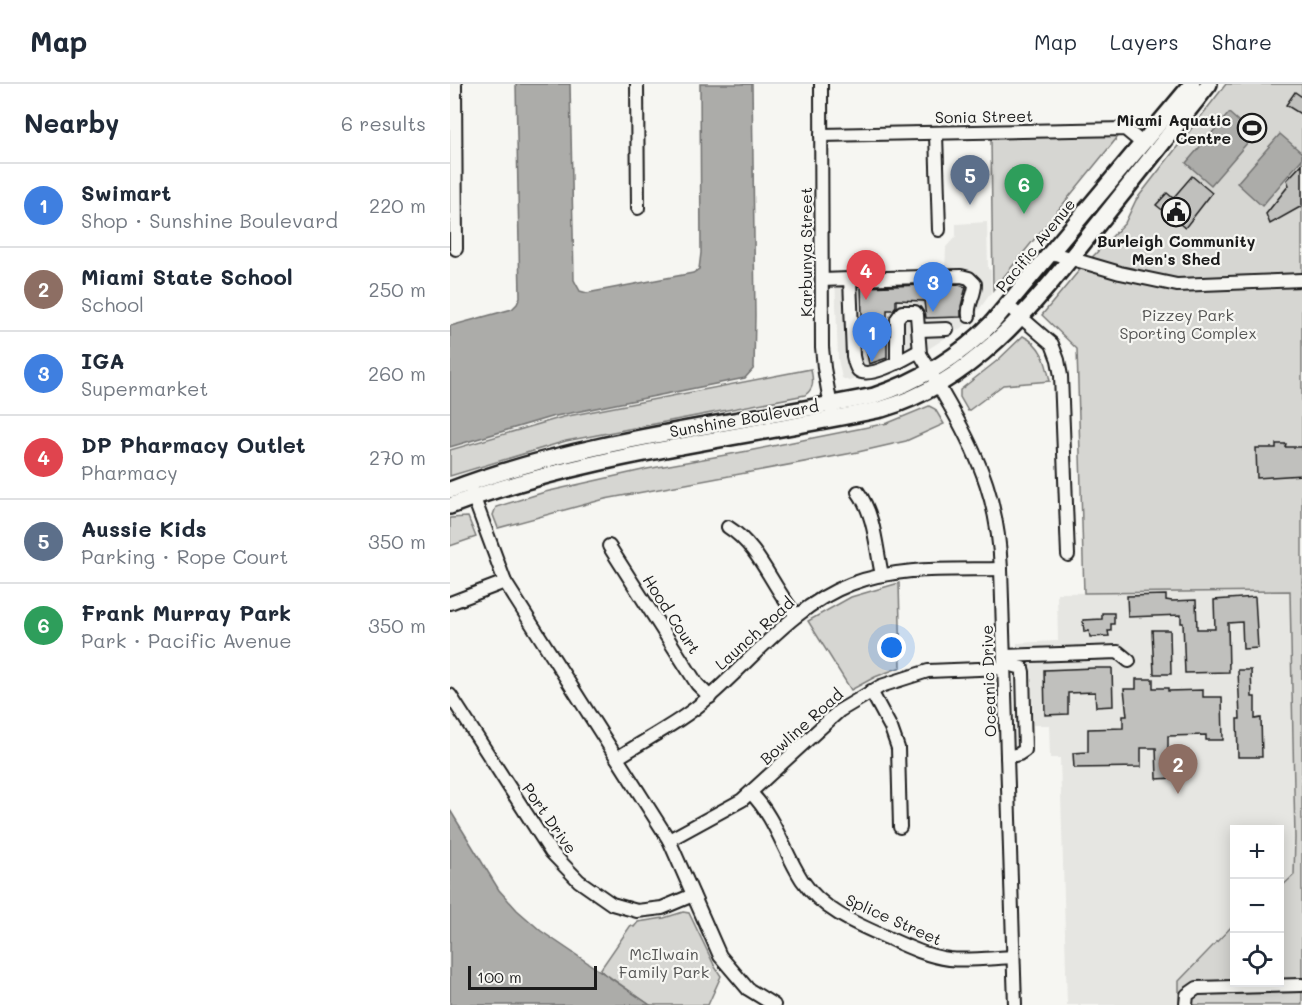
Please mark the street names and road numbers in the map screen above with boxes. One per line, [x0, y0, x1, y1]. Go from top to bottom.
street label: Sonia Street [935, 105, 1033, 127]
street label: Karbunya Street [795, 187, 816, 317]
street label: Pacific Avenue [991, 194, 1079, 296]
street label: Sunshine Boulevard [668, 395, 820, 441]
street label: Hood Court [639, 570, 705, 658]
street label: Launch Road [710, 592, 798, 674]
street label: Oceanic Drive [976, 624, 1000, 738]
street label: Bowline Road [755, 683, 847, 769]
street label: Port Drive [518, 778, 582, 858]
street label: Splice Street [843, 888, 945, 950]

